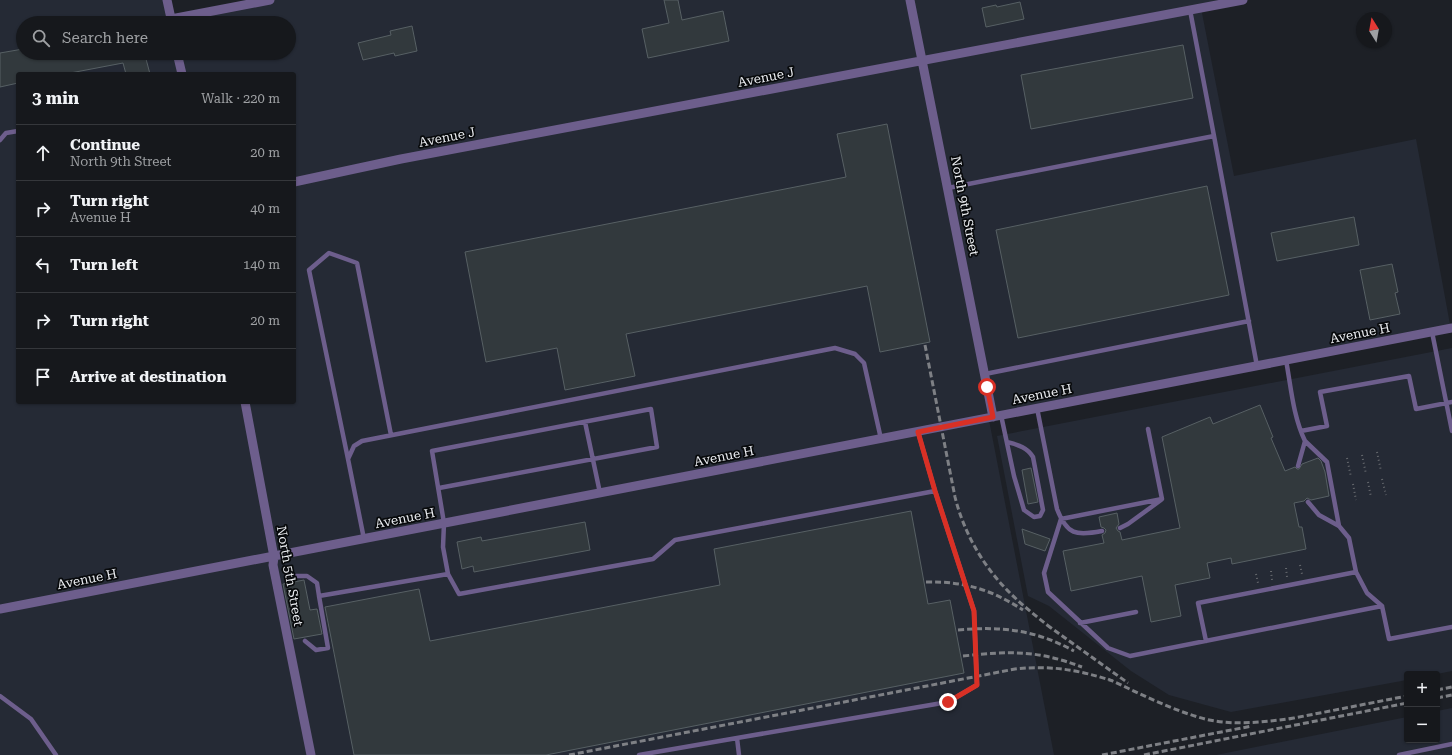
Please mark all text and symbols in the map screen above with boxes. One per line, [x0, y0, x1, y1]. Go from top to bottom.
north arrow [1356, 12, 1392, 48]
search box [16, 16, 296, 60]
icon: search [30, 27, 52, 49]
text: Search here [62, 29, 148, 47]
street label: Avenue J [736, 64, 796, 90]
text: 3 min [32, 88, 79, 108]
text: Walk · 220 m [201, 91, 280, 106]
street label: Avenue J [417, 124, 477, 150]
text: Continue [70, 136, 140, 154]
icon: ahead [32, 142, 54, 164]
text: 20 m [250, 145, 280, 160]
text: North 9th Street [70, 154, 171, 169]
street label: North 9th Street [948, 155, 982, 257]
text: Turn right [70, 192, 149, 210]
icon: right [32, 198, 54, 220]
text: 40 m [250, 201, 280, 216]
text: Avenue H [70, 210, 131, 225]
icon: left [32, 254, 54, 276]
text: Turn left [70, 256, 138, 274]
text: 140 m [243, 257, 280, 272]
icon: right [32, 310, 54, 332]
text: Turn right [70, 312, 149, 330]
text: 20 m [250, 313, 280, 328]
street label: Avenue H [1329, 320, 1391, 346]
icon: arrive [32, 366, 54, 388]
text: Arrive at destination [70, 368, 226, 386]
route start [978, 378, 996, 396]
street label: Avenue H [1011, 381, 1073, 407]
street label: Avenue H [693, 443, 755, 469]
street label: Avenue H [374, 505, 436, 531]
street label: North 5th Street [274, 525, 306, 627]
street label: Avenue H [56, 566, 118, 592]
map controls [1404, 671, 1440, 743]
button: + [1404, 671, 1440, 707]
route end [939, 693, 957, 711]
button: − [1404, 707, 1440, 743]

